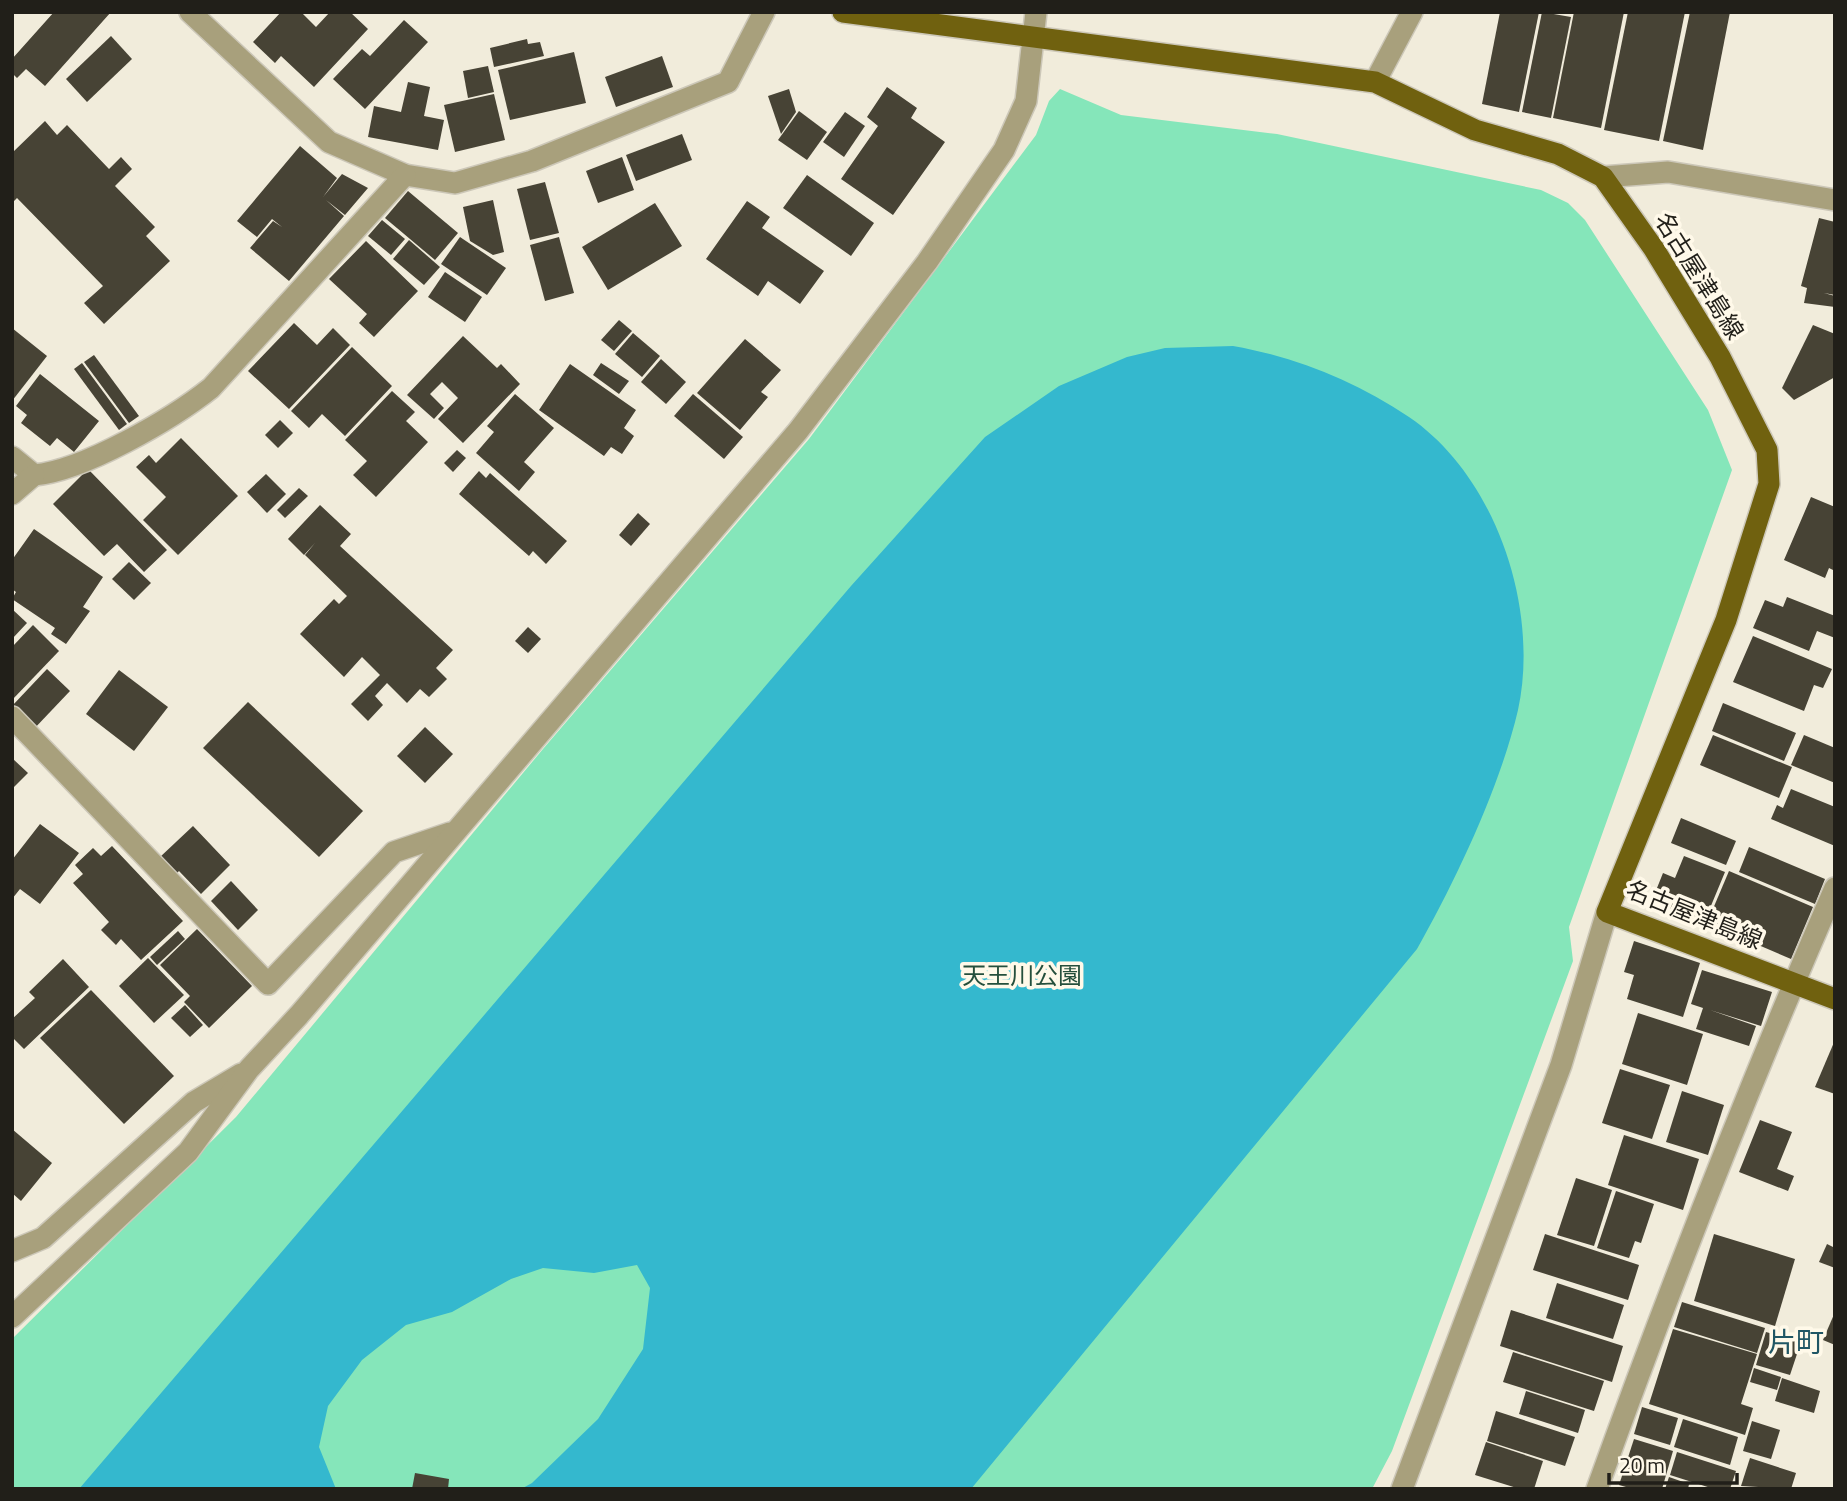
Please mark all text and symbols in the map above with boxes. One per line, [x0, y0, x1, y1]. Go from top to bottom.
street label: 名古屋津島線 [1646, 205, 1753, 346]
street label: 名古屋津島線 [1621, 870, 1768, 958]
park label: 天王川公園 [962, 957, 1082, 993]
district label: 片町 [1768, 1320, 1824, 1363]
scale bar [1609, 1442, 1737, 1486]
text: 20 m [1619, 1449, 1665, 1481]

